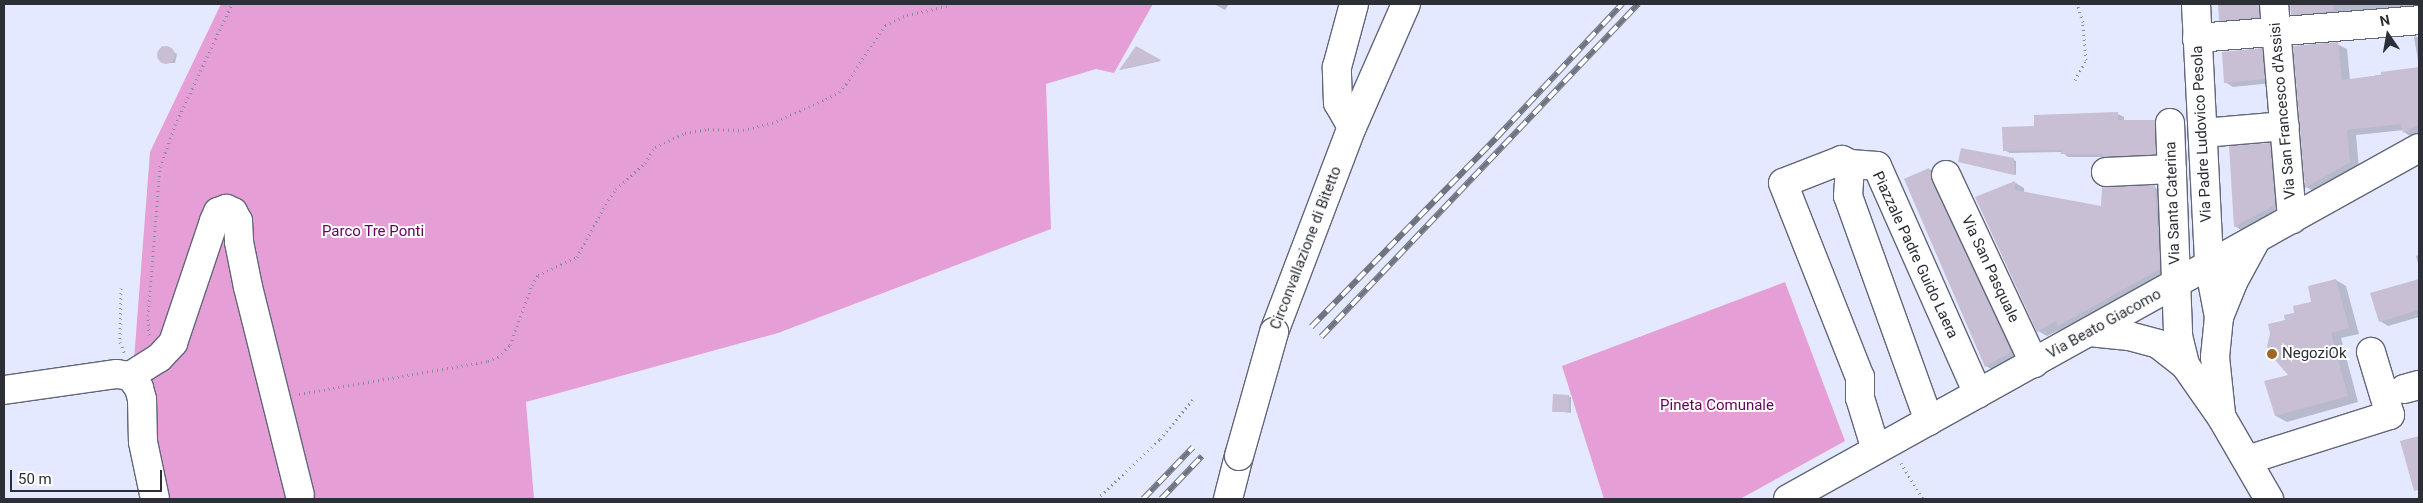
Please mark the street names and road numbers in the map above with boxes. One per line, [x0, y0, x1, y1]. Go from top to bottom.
street label: Via San Francesco d'Assisi [2266, 22, 2300, 200]
street label: Via Padre Ludovico Pesola [2188, 45, 2216, 223]
street label: Via Santa Caterina [2162, 141, 2184, 265]
street label: Circonvallazione di Bitetto [1267, 164, 1345, 332]
street label: Piazzale Padre Guido Laera [1868, 169, 1962, 341]
street label: Via San Pasquale [1957, 213, 2023, 325]
street label: Via Beato Giacomo [2044, 285, 2164, 363]

